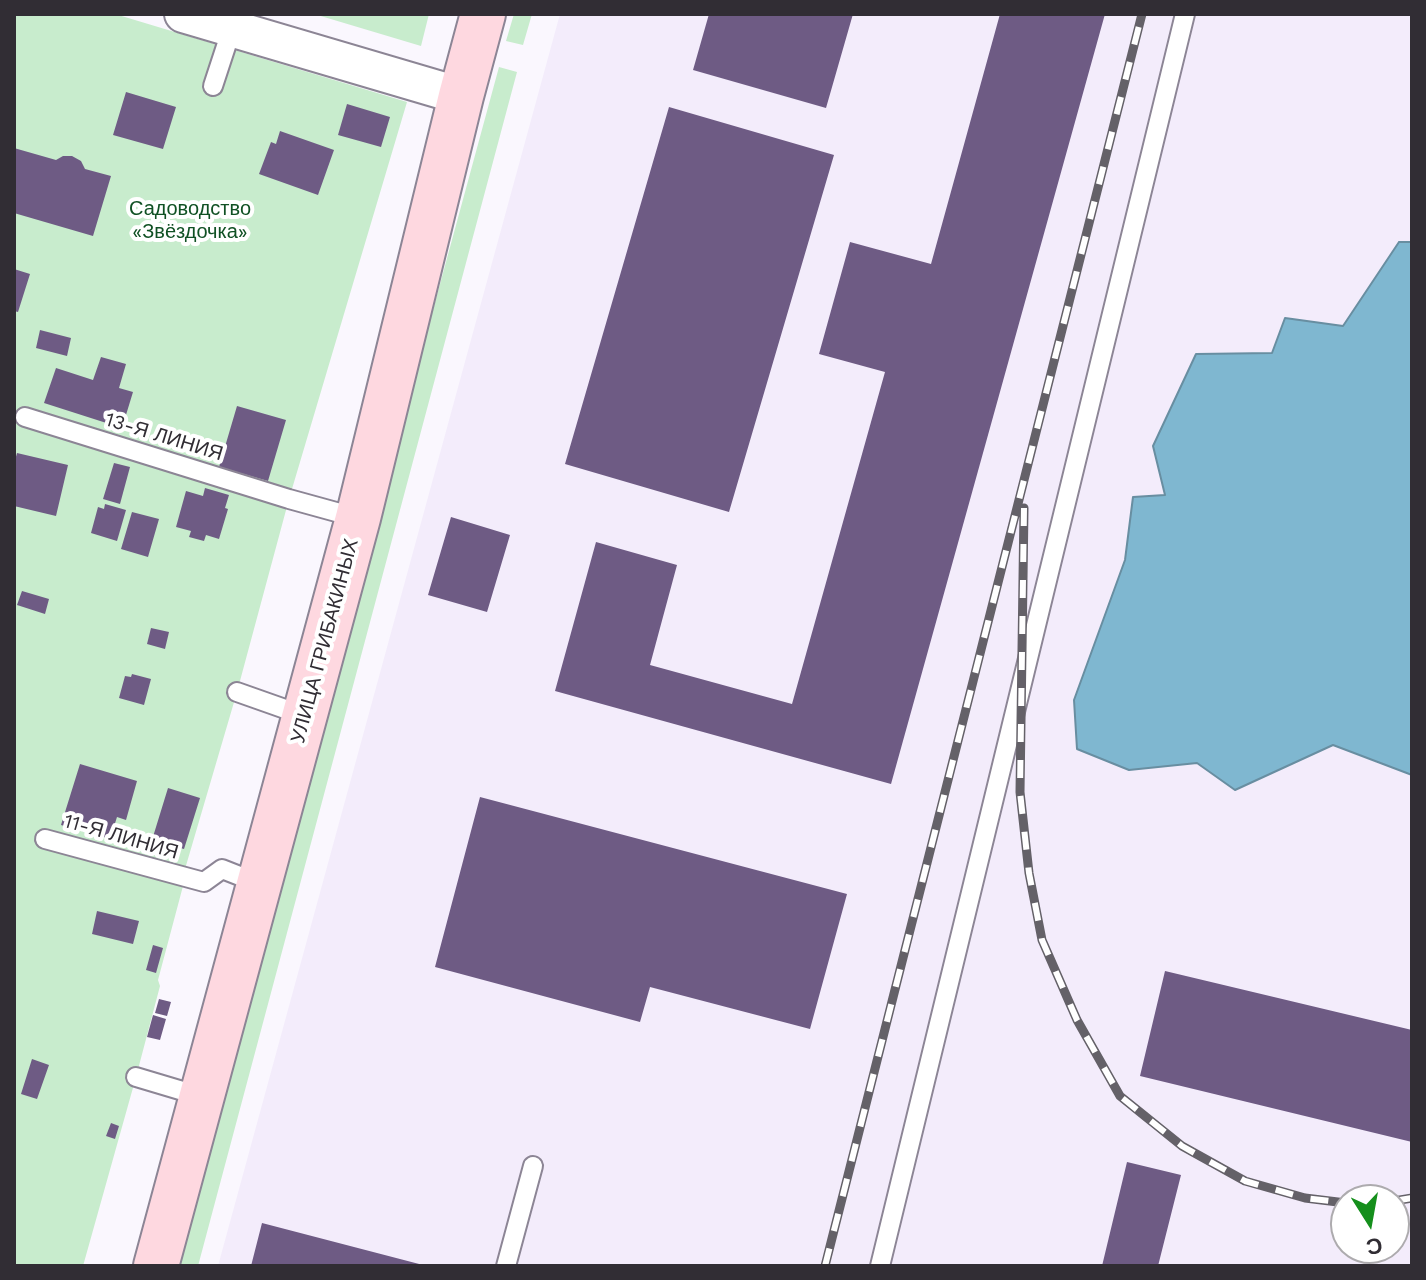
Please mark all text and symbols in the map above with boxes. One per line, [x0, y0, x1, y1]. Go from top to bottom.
park label: Садоводство «Звёздочка» [129, 197, 251, 244]
street label: 13-Я ЛИНИЯ [102, 408, 226, 466]
street label: УЛИЦА ГРИБАКИНЫХ [286, 536, 364, 746]
street label: 11-Я ЛИНИЯ [61, 809, 181, 865]
north arrow [1330, 1184, 1410, 1264]
text: С [1364, 1232, 1384, 1260]

